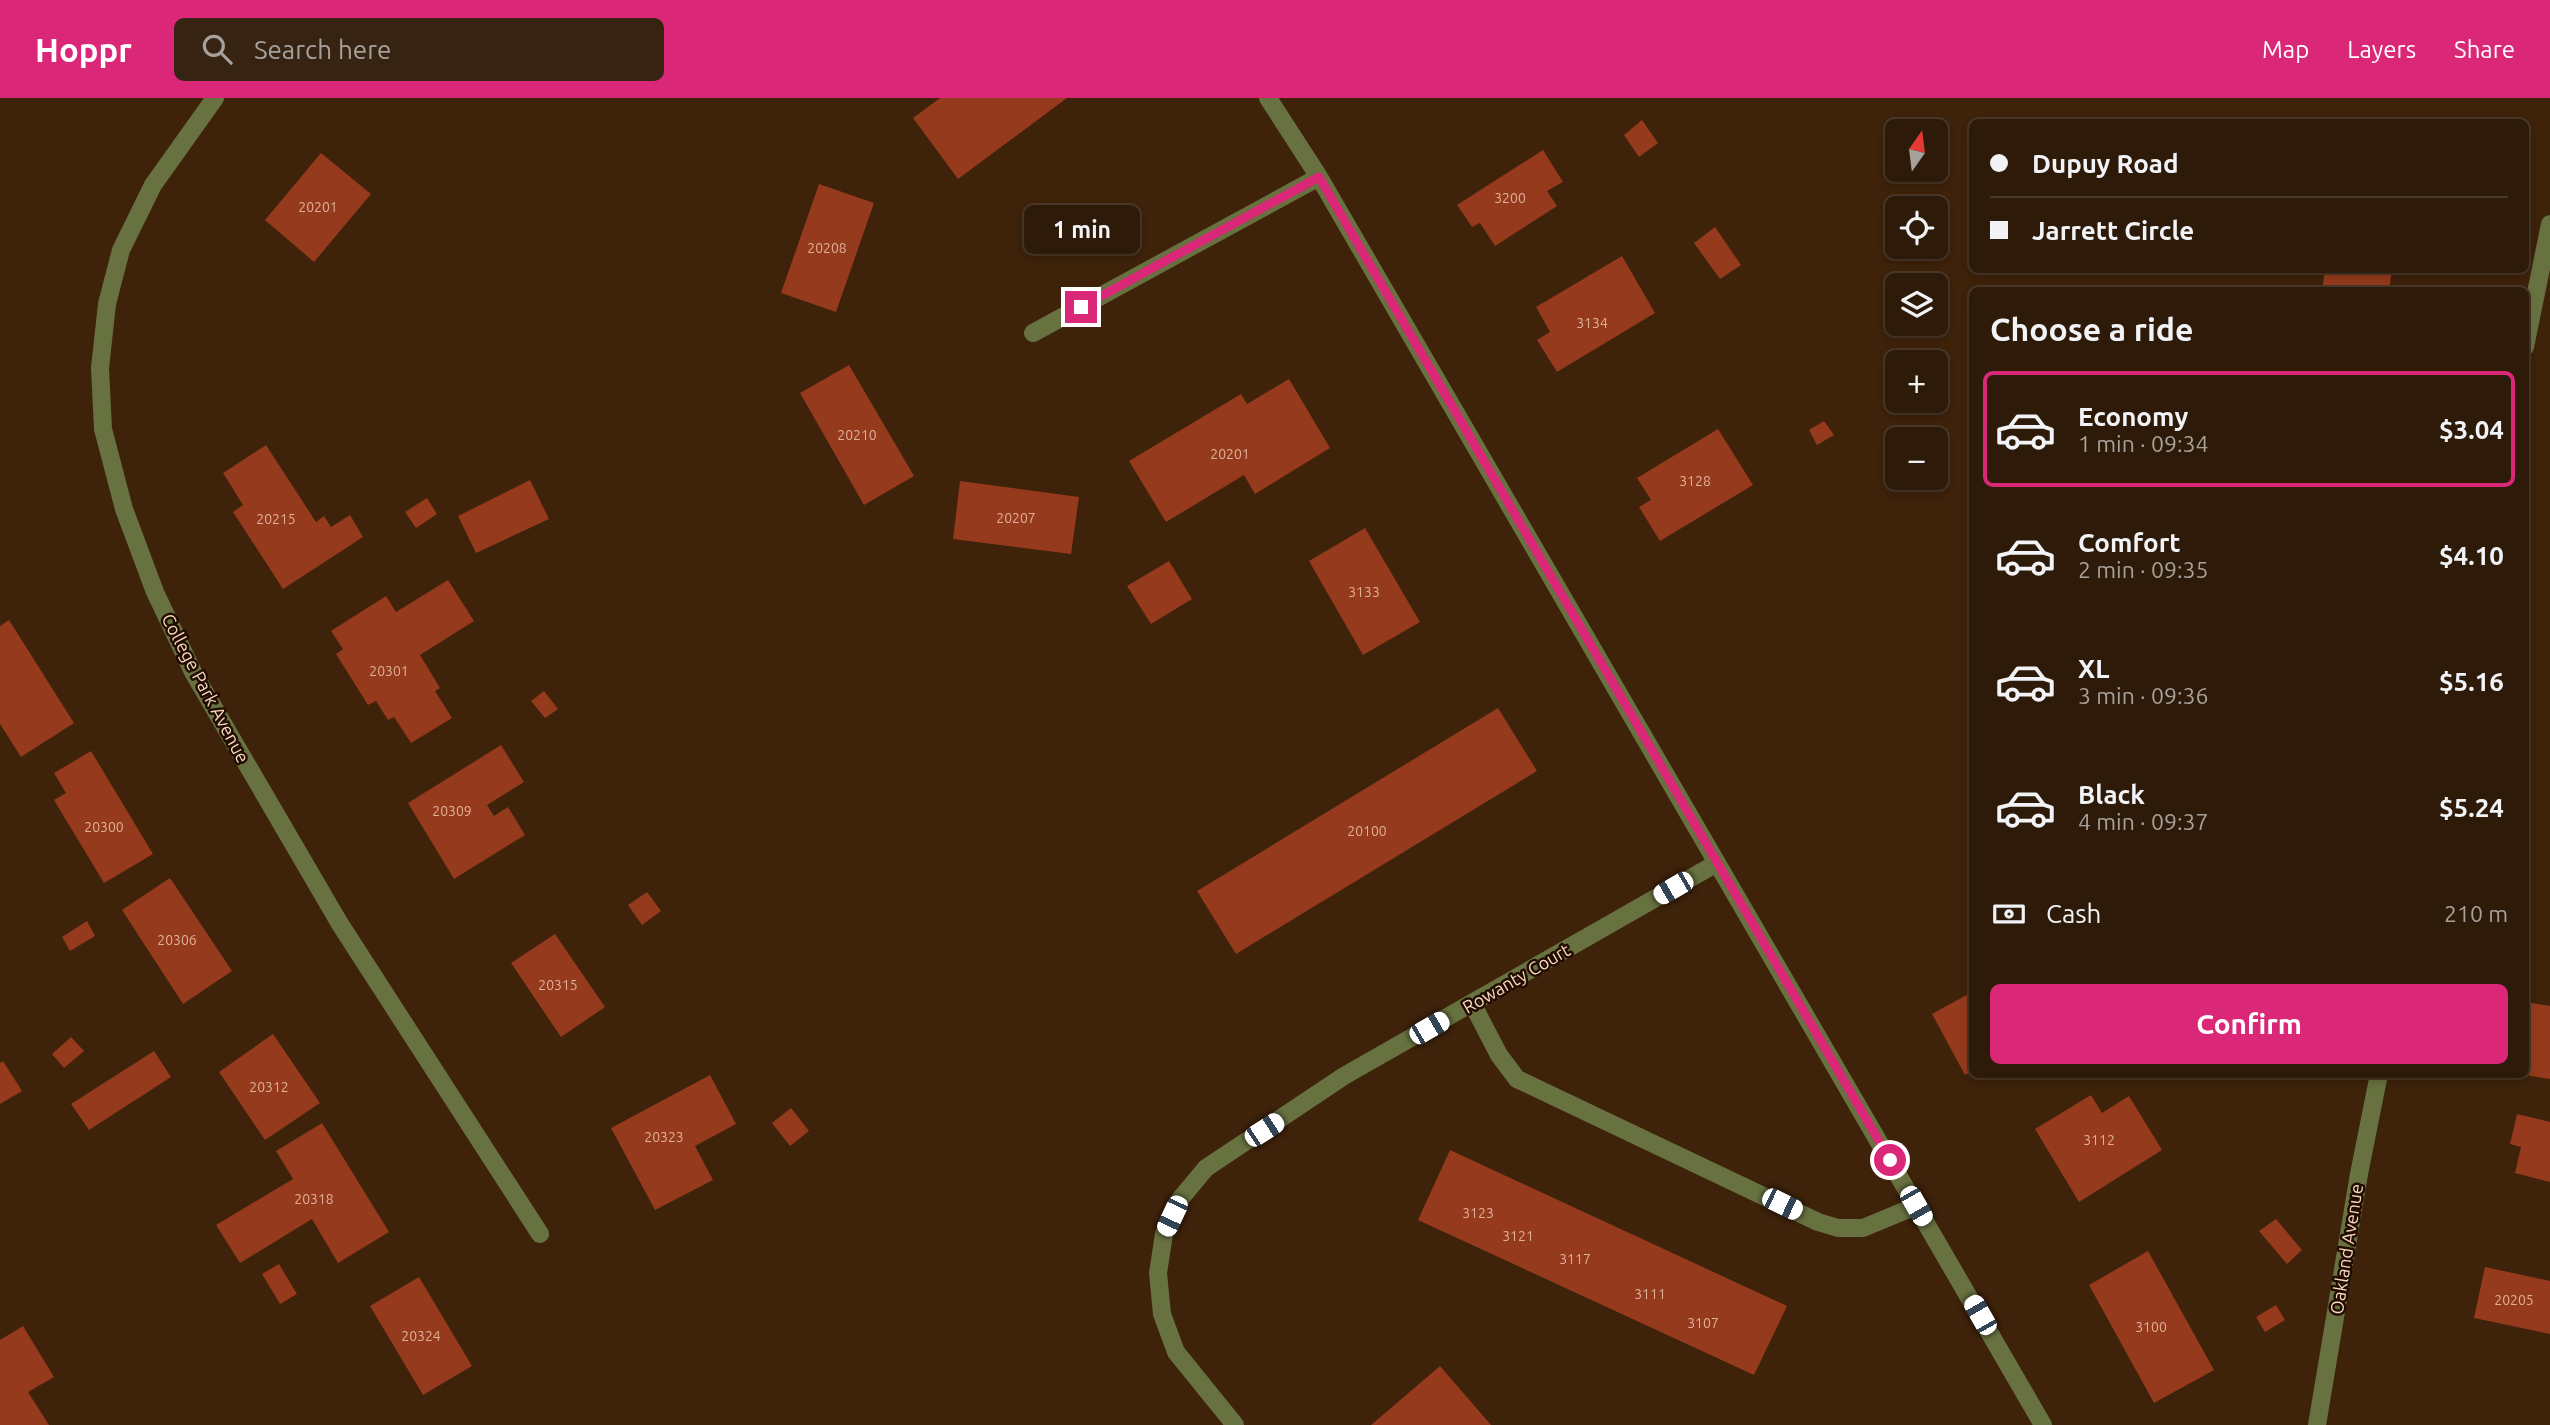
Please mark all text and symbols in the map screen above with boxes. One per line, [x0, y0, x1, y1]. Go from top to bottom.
search box [174, 18, 664, 81]
icon: search [198, 30, 236, 68]
text: Hoppr [35, 31, 132, 68]
text: Search here [254, 35, 391, 64]
text: Map [2262, 36, 2309, 63]
text: Layers [2347, 36, 2416, 63]
text: Share [2454, 36, 2515, 63]
north arrow [1885, 119, 1948, 182]
map controls [1885, 119, 1948, 490]
text: Dupuy Road [2032, 149, 2178, 178]
house number: 3200 [1494, 190, 1526, 206]
button: locate [1885, 196, 1948, 259]
house number: 20201 [298, 199, 338, 215]
callout: 1 min [1023, 206, 1139, 254]
text: Jarrett Circle [2032, 216, 2194, 245]
text: 1 min [1053, 217, 1111, 242]
house number: 20208 [807, 240, 847, 256]
button: layers [1885, 273, 1948, 336]
route end [1065, 291, 1097, 323]
text: Choose a ride [1990, 311, 2193, 347]
house number: 3134 [1576, 315, 1608, 331]
button: + [1885, 350, 1948, 413]
icon: car [1994, 398, 2057, 461]
text: Economy [2078, 402, 2188, 431]
text: $3.04 [2439, 415, 2504, 444]
house number: 20210 [837, 427, 877, 443]
button: − [1885, 427, 1948, 490]
text: 1 min · 09:34 [2078, 431, 2209, 456]
house number: 20201 [1210, 446, 1250, 462]
house number: 3128 [1679, 473, 1711, 489]
house number: 20207 [996, 510, 1036, 526]
house number: 20215 [256, 511, 296, 527]
icon: car [1994, 524, 2057, 587]
text: Comfort [2078, 528, 2181, 557]
text: $4.10 [2439, 541, 2504, 570]
text: 2 min · 09:35 [2078, 557, 2209, 582]
house number: 3133 [1348, 584, 1380, 600]
street label: College Park Avenue [158, 610, 254, 766]
icon: car [1994, 650, 2057, 713]
text: XL [2078, 654, 2109, 683]
house number: 20301 [369, 663, 409, 679]
text: $5.16 [2439, 667, 2504, 696]
text: 3 min · 09:36 [2078, 683, 2209, 708]
icon: car [1994, 776, 2057, 839]
text: Black [2078, 780, 2145, 809]
text: $5.24 [2439, 793, 2504, 822]
house number: 20309 [432, 803, 472, 819]
text: 4 min · 09:37 [2078, 809, 2209, 834]
house number: 20300 [84, 819, 124, 835]
house number: 20100 [1347, 823, 1387, 839]
car [1650, 868, 1697, 908]
icon: cash [1990, 895, 2028, 933]
text: Cash [2046, 899, 2101, 928]
text: 210 m [2444, 901, 2508, 926]
house number: 20306 [157, 932, 197, 948]
street label: Rowanty Court [1459, 939, 1573, 1017]
house number: 20315 [538, 977, 578, 993]
button: Confirm [1990, 984, 2508, 1064]
car [1406, 1008, 1453, 1048]
house number: 20312 [249, 1079, 289, 1095]
car [1241, 1110, 1288, 1150]
house number: 20323 [644, 1129, 684, 1145]
house number: 3112 [2083, 1132, 2115, 1148]
route start [1874, 1144, 1906, 1176]
street label: Oakland Avenue [2326, 1182, 2366, 1316]
car [1897, 1183, 1936, 1229]
car [1759, 1185, 1806, 1223]
house number: 20318 [294, 1191, 334, 1207]
car [1154, 1193, 1191, 1239]
house number: 3123 [1462, 1205, 1494, 1221]
house number: 3121 [1502, 1228, 1534, 1244]
house number: 3117 [1559, 1251, 1591, 1267]
house number: 3111 [1634, 1286, 1666, 1302]
car [1961, 1292, 2000, 1338]
house number: 20205 [2494, 1292, 2534, 1308]
house number: 3107 [1687, 1315, 1719, 1331]
house number: 3100 [2135, 1319, 2167, 1335]
house number: 20324 [401, 1328, 441, 1344]

